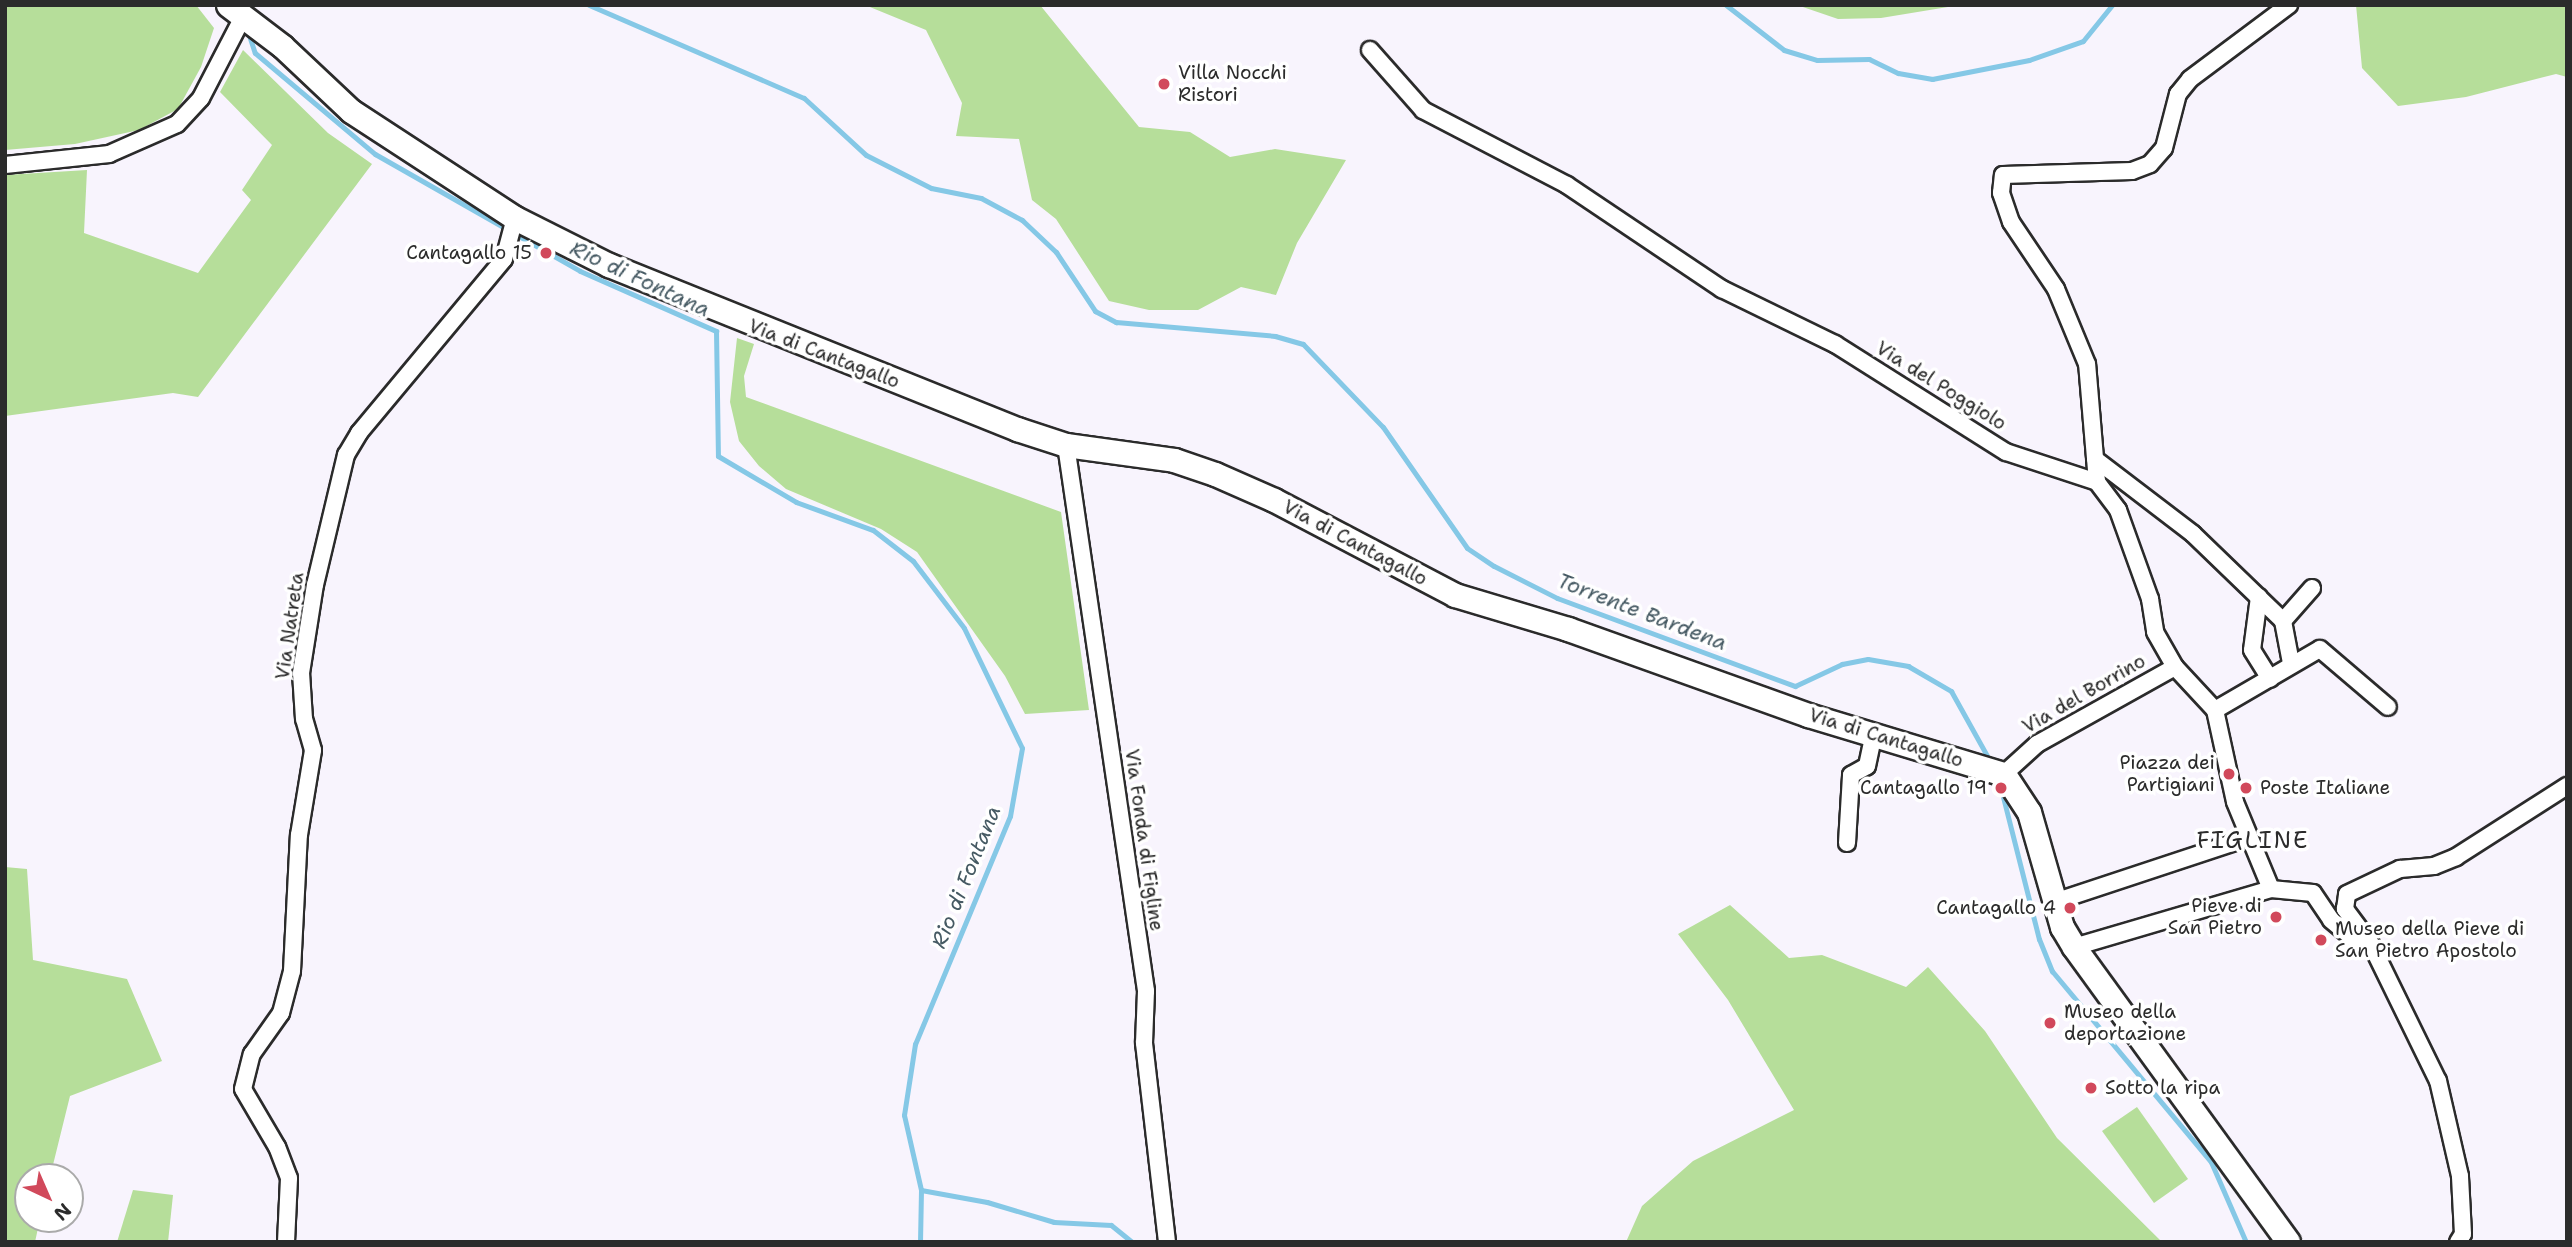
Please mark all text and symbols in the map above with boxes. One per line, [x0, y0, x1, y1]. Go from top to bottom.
place label: Villa Nocchi Ristori [1178, 62, 1287, 106]
marker: Villa Nocchi Ristori [1156, 76, 1172, 92]
water label: Rio di Fontana [566, 236, 714, 322]
place label: Cantagallo 15 [406, 242, 532, 264]
marker: Cantagallo 15 [538, 245, 554, 261]
street label: Via di Cantagallo [745, 315, 903, 393]
street label: Via del Poggiolo [1872, 337, 2010, 435]
street label: Via di Cantagallo [1279, 495, 1431, 591]
water label: Torrente Bardena [1554, 568, 1730, 656]
street label: Via Natreta [271, 571, 309, 681]
street label: Via del Borrino [2018, 650, 2150, 738]
street label: Via di Cantagallo [1806, 704, 1966, 772]
street label: Via Fonda di Figline [1120, 748, 1168, 932]
place label: Piazza dei Partigiani [2119, 752, 2215, 796]
marker: Piazza dei Partigiani [2221, 766, 2237, 782]
place label: Cantagallo 19 [1860, 777, 1987, 799]
place label: Poste Italiane [2260, 777, 2390, 799]
marker: Cantagallo 19 [1993, 780, 2009, 796]
marker: Poste Italiane [2238, 780, 2254, 796]
water label: Rio di Fontana [926, 802, 1006, 952]
district label: FIGLINE [2198, 826, 2308, 854]
place label: Pieve di San Pietro [2168, 895, 2262, 939]
place label: Cantagallo 4 [1936, 897, 2056, 919]
marker: Cantagallo 4 [2062, 900, 2078, 916]
marker: Pieve di San Pietro [2268, 909, 2284, 925]
place label: Museo della Pieve di San Pietro Apostolo [2335, 918, 2524, 962]
marker: Museo della Pieve di San Pietro Apostolo [2313, 932, 2329, 948]
place label: Museo della deportazione [2064, 1001, 2186, 1045]
marker: Museo della deportazione [2042, 1015, 2058, 1031]
place label: Sotto la ripa [2105, 1077, 2220, 1099]
marker: Sotto la ripa [2083, 1080, 2099, 1096]
north arrow [14, 1163, 84, 1233]
text: N [48, 1198, 77, 1226]

